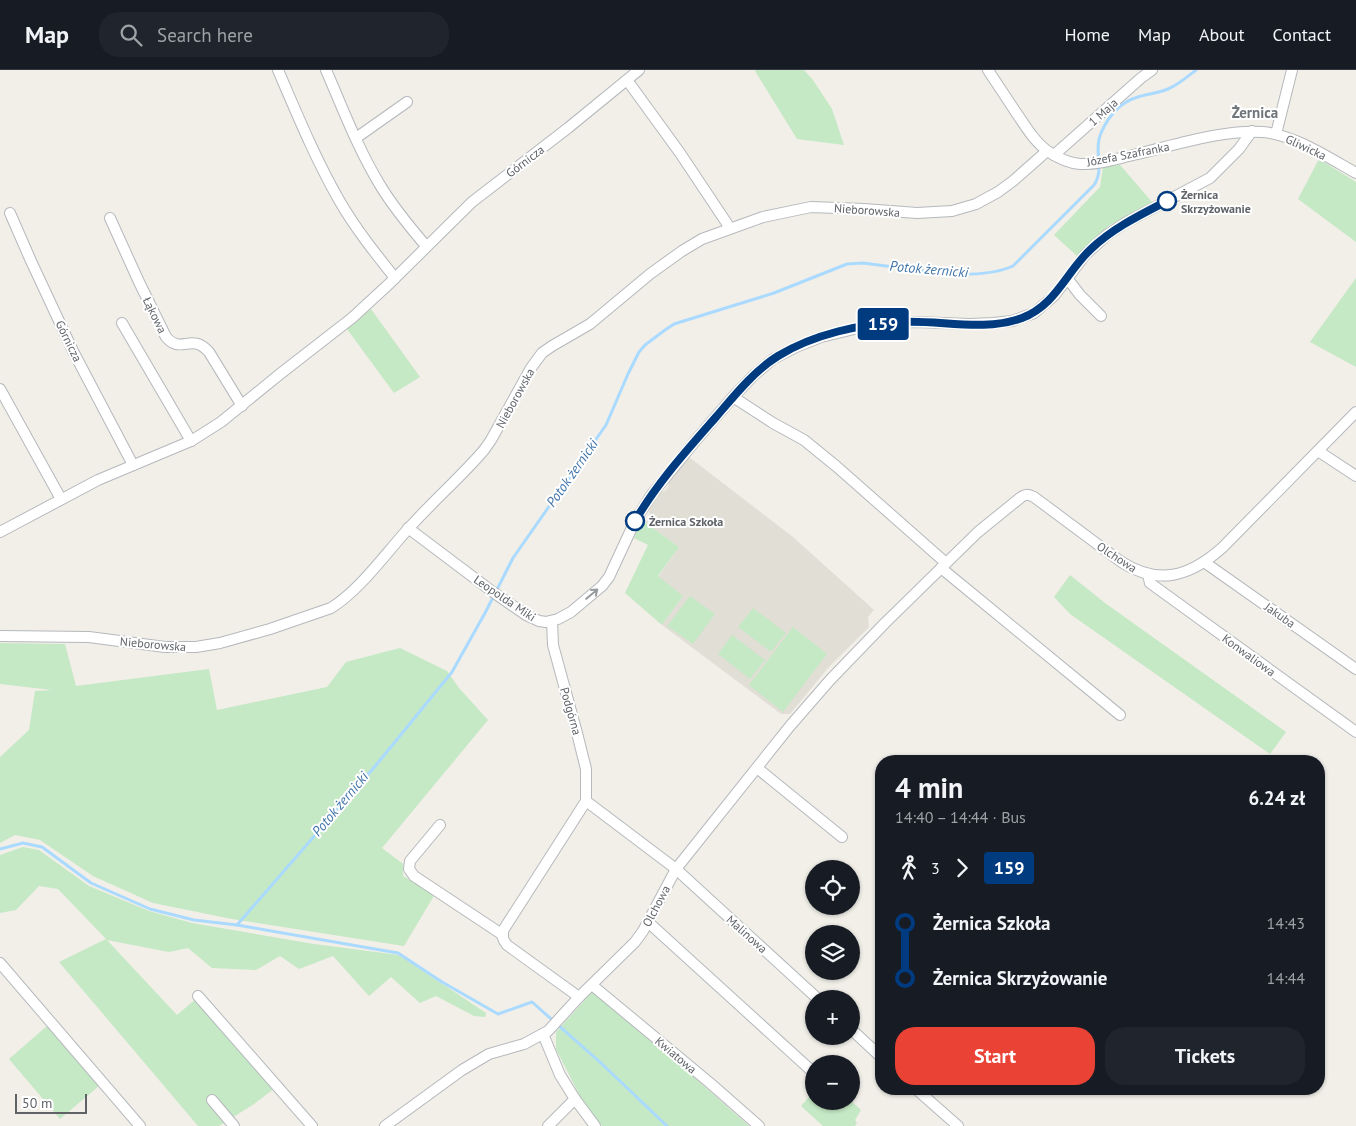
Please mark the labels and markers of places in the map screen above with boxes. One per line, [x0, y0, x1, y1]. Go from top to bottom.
place label: Żernica Skrzyżowanie [1181, 187, 1251, 216]
marker: Żernica Skrzyżowanie [1157, 191, 1177, 211]
marker: Żernica Szkoła [625, 511, 645, 531]
place label: Żernica Szkoła [649, 514, 723, 529]

